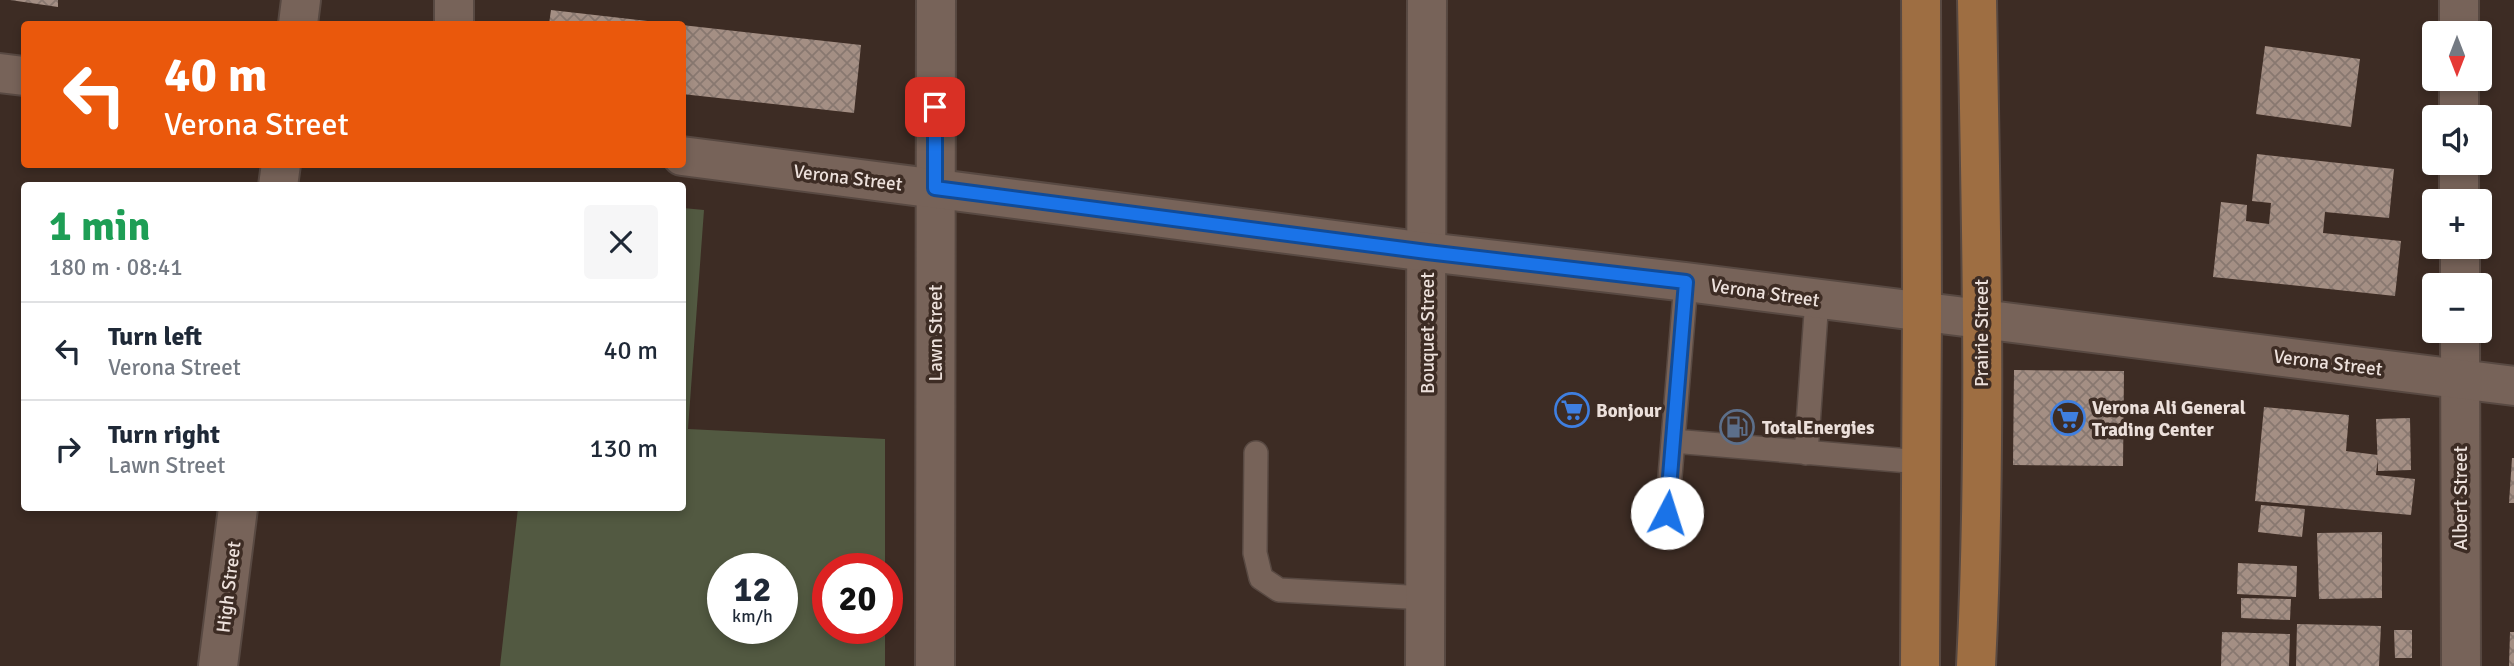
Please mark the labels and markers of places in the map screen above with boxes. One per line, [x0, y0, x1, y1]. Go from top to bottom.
pin [905, 77, 965, 137]
supermarket icon: Bonjour [1553, 391, 1591, 429]
place label: Verona Ali General Trading Center [2092, 396, 2246, 442]
place label: Bonjour [1596, 399, 1662, 423]
supermarket icon: Verona Ali General Trading Center [2049, 399, 2087, 437]
fuel station icon: TotalEnergies [1718, 408, 1756, 446]
place label: TotalEnergies [1762, 416, 1874, 440]

